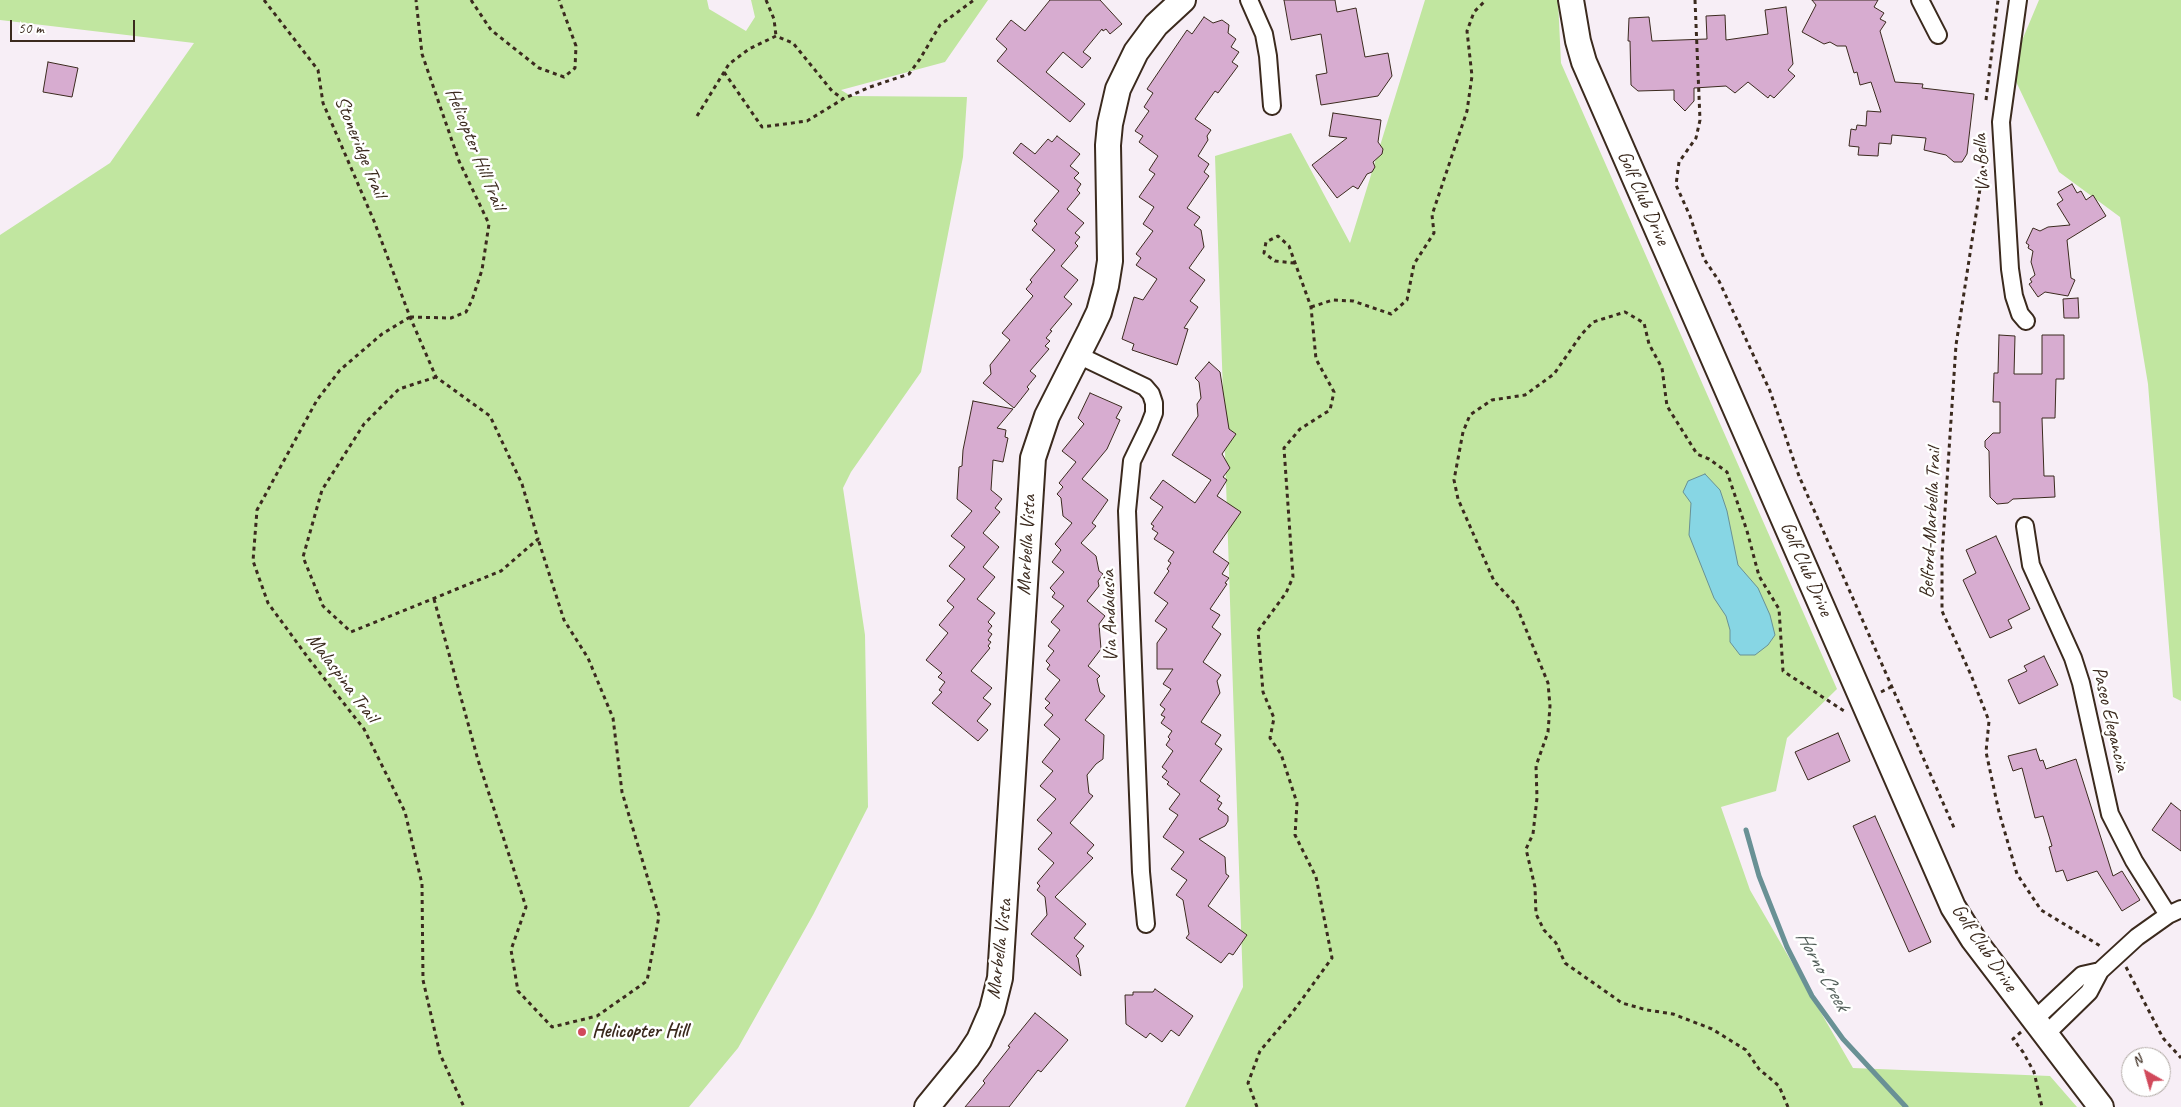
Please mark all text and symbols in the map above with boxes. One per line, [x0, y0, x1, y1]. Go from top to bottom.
scale bar [12, 10, 138, 42]
text: 50 m [18, 19, 44, 38]
street label: Helicopter Hill Trail [440, 85, 510, 213]
street label: Stoneridge Trail [329, 93, 391, 201]
street label: Via Bella [1968, 133, 1996, 193]
street label: Golf Club Drive [1612, 147, 1674, 249]
street label: Belford-Marbella Trail [1915, 447, 1947, 599]
street label: Marbella Vista [1012, 494, 1042, 596]
street label: Golf Club Drive [1775, 518, 1837, 620]
street label: Via Andalusia [1096, 570, 1124, 662]
street label: Malaspina Trail [301, 629, 383, 727]
street label: Paseo Elegancia [2086, 664, 2134, 774]
street label: Marbella Vista [982, 898, 1018, 1000]
street label: Golf Club Drive [1946, 900, 2022, 996]
water label: Horno Creek [1790, 927, 1854, 1015]
place label: Helicopter Hill [592, 1020, 688, 1044]
marker: Helicopter Hill [576, 1026, 588, 1038]
north arrow [2121, 1047, 2171, 1097]
text: N [2128, 1051, 2146, 1070]

